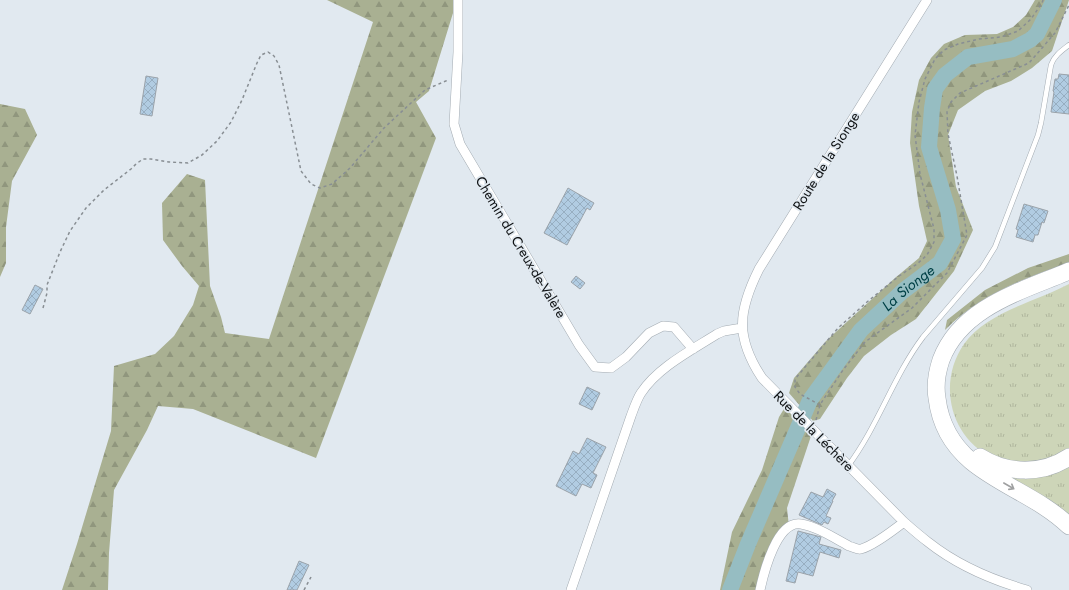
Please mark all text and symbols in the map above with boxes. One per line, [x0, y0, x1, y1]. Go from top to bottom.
street label: Route de la Sionge [788, 108, 864, 214]
street label: Chemin du Creux-de-Valère [471, 172, 571, 322]
water label: La Sionge [877, 260, 940, 316]
street label: Rue de la Léchère [769, 386, 859, 476]
one-way arrow [1003, 482, 1015, 490]

